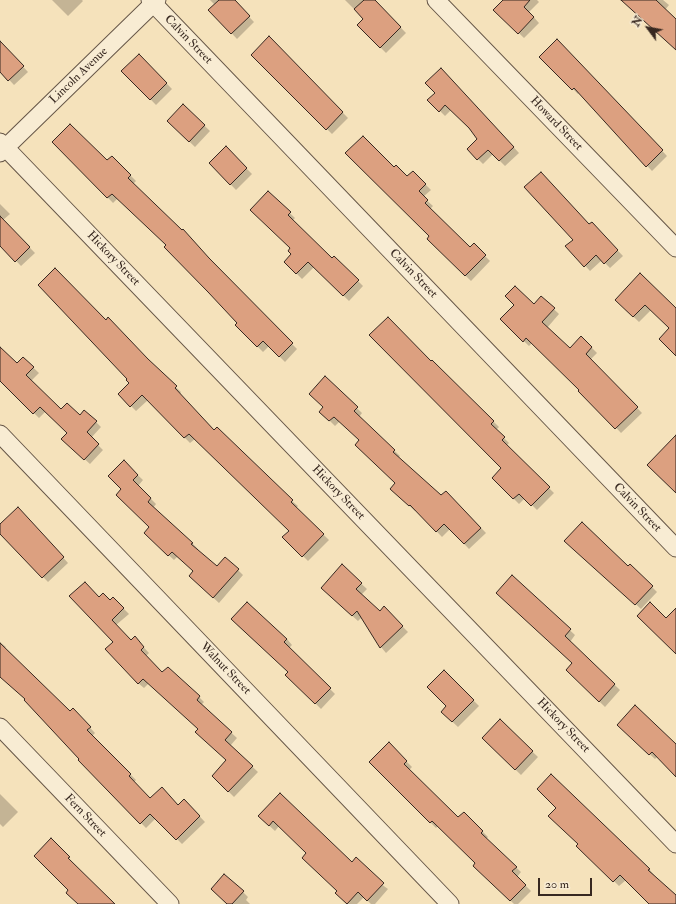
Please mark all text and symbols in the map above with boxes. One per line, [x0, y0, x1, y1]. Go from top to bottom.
north arrow [628, 8, 668, 48]
street label: Calvin Street [161, 12, 215, 68]
text: N [629, 14, 646, 29]
street label: Lincoln Avenue [47, 45, 111, 107]
street label: Howard Street [527, 94, 585, 154]
street label: Hickory Street [83, 229, 143, 289]
street label: Calvin Street [386, 246, 440, 302]
street label: Hickory Street [308, 463, 368, 523]
street label: Calvin Street [610, 480, 664, 536]
street label: Walnut Street [197, 640, 253, 698]
street label: Hickory Street [533, 696, 593, 756]
street label: Fern Street [61, 791, 109, 841]
scale bar [540, 870, 594, 896]
text: 20 m [545, 877, 569, 892]

